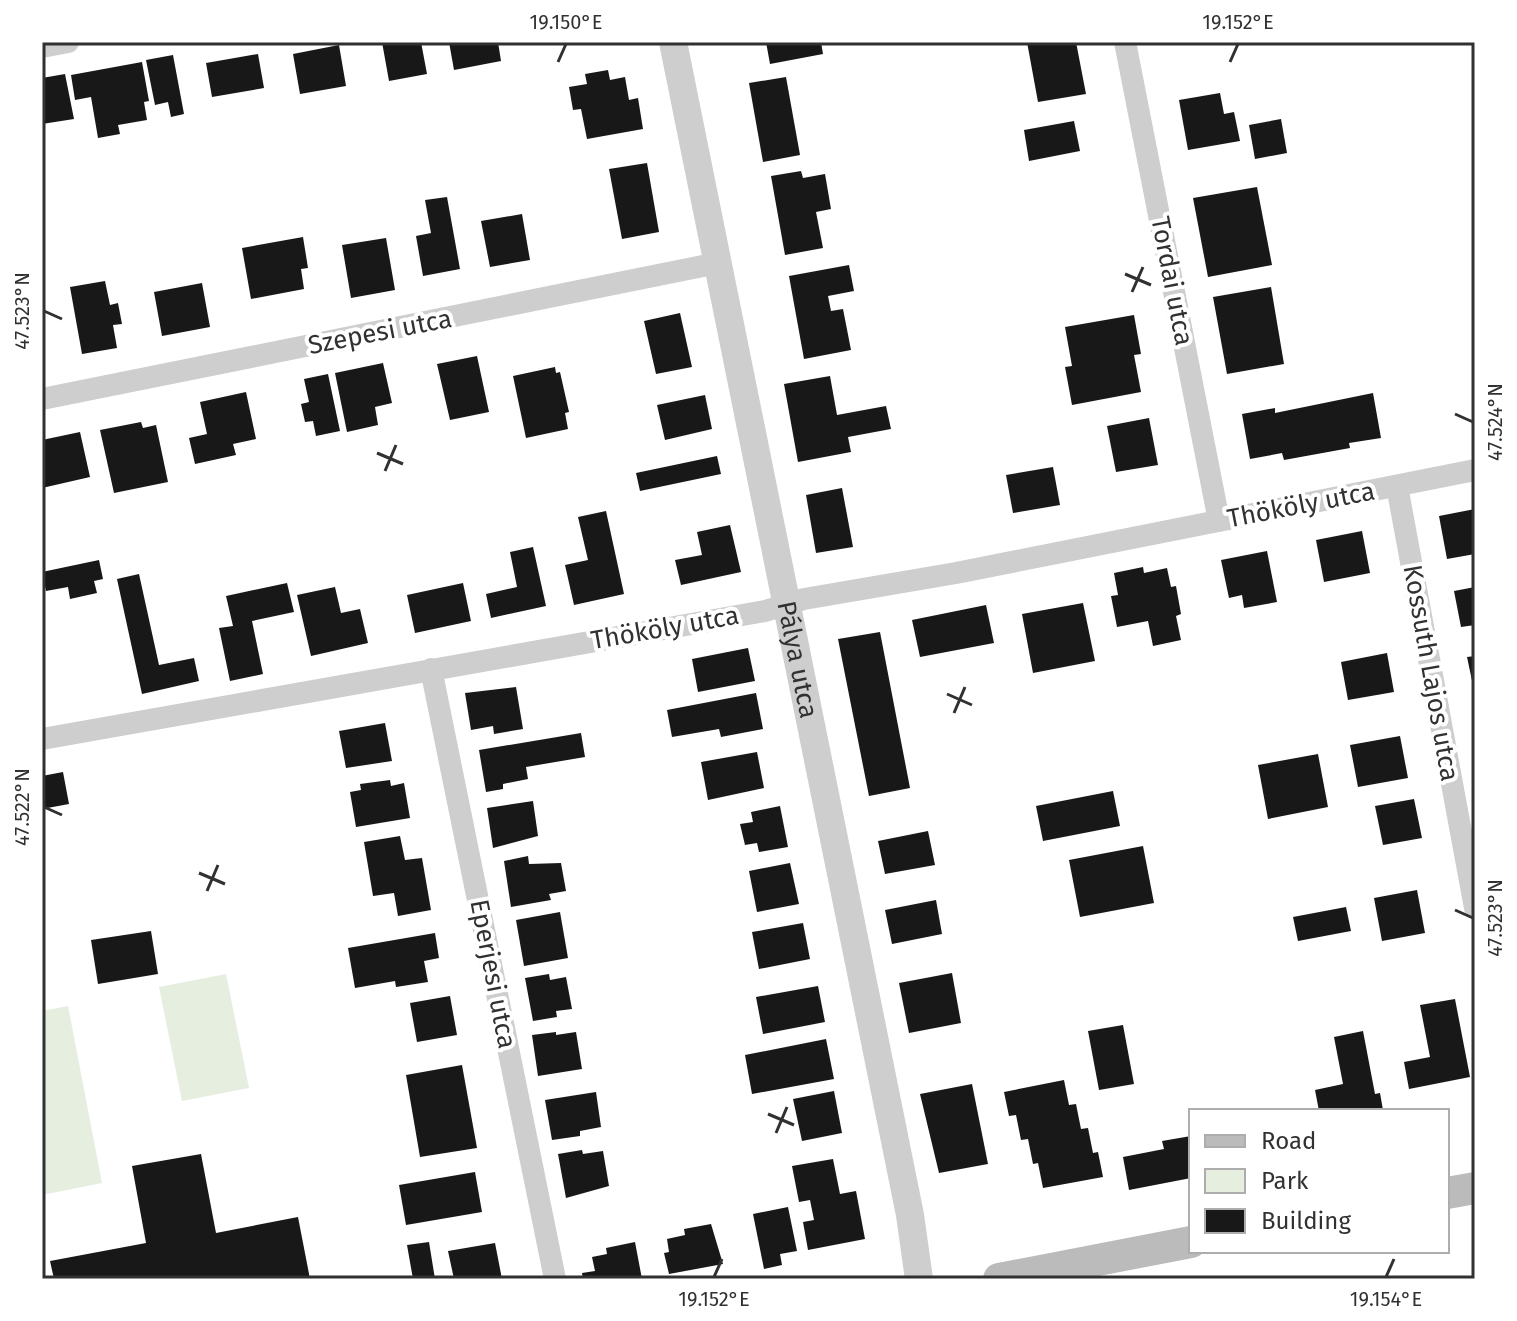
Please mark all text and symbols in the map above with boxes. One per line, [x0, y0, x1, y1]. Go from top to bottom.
text: 19.150°E [530, 10, 602, 34]
text: 19.152°E [1202, 10, 1274, 34]
street label: Tordai utca [1144, 214, 1200, 348]
text: 47.523°N [10, 272, 34, 350]
street label: Szepesi utca [306, 303, 454, 361]
text: 47.524°N [1483, 383, 1507, 461]
street label: Thököly utca [1225, 476, 1377, 534]
street label: Kossuth Lajos utca [1397, 562, 1465, 784]
street label: Pálya utca [771, 598, 825, 721]
street label: Thököly utca [589, 600, 741, 656]
text: 47.522°N [10, 768, 34, 846]
text: 47.523°N [1483, 879, 1507, 957]
street label: Eperjesi utca [463, 897, 523, 1051]
legend [1189, 1109, 1449, 1253]
text: Road [1261, 1127, 1316, 1155]
text: Park [1261, 1167, 1309, 1195]
text: Building [1261, 1207, 1351, 1235]
text: 19.152°E [678, 1287, 750, 1311]
text: 19.154°E [1350, 1287, 1422, 1311]

